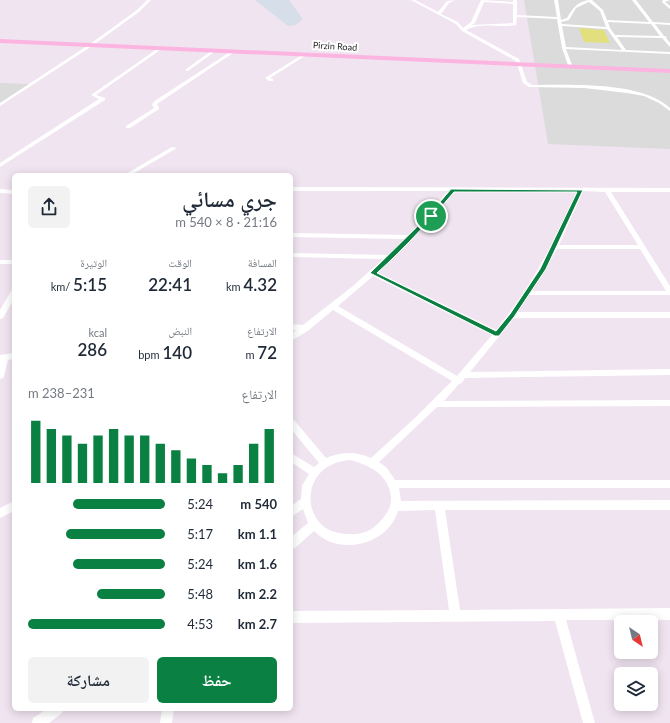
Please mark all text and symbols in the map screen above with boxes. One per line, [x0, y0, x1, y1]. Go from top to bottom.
street label: Pirzin Road [313, 39, 357, 53]
text: جري مسائي [182, 185, 277, 212]
button: share [28, 186, 70, 228]
pin [414, 199, 448, 233]
icon: arrive [420, 205, 442, 227]
text: 21:16 · 8 × 540 m [175, 214, 277, 230]
text: الوتيرة [80, 256, 107, 269]
text: الوقت [168, 256, 192, 269]
text: المسافة [248, 256, 277, 269]
text: 5:15 [73, 274, 107, 295]
text: 22:41 [148, 274, 192, 295]
text: 4.32 [243, 274, 277, 295]
text: /km [51, 280, 73, 293]
text: km [226, 280, 243, 293]
text: النبض [169, 324, 192, 337]
text: الارتفاع [247, 324, 277, 337]
text: kcal [88, 326, 107, 339]
text: 286 [77, 339, 107, 360]
text: 140 [162, 342, 192, 363]
text: 72 [257, 342, 277, 363]
text: bpm [138, 348, 162, 361]
text: m [245, 348, 257, 361]
text: 231–238 m [28, 385, 95, 401]
text: الارتفاع [242, 386, 277, 402]
text: 5:24 [187, 496, 213, 512]
text: 540 m [240, 496, 277, 512]
text: 5:17 [187, 526, 213, 542]
text: 1.1 km [238, 526, 277, 542]
text: 5:24 [187, 556, 213, 572]
text: 1.6 km [238, 556, 277, 572]
text: 5:48 [187, 586, 213, 602]
text: 2.2 km [238, 586, 277, 602]
north arrow [614, 615, 658, 659]
map controls [614, 615, 658, 711]
text: 4:53 [187, 616, 213, 632]
text: 2.7 km [238, 616, 277, 632]
button: مشاركة [28, 657, 149, 703]
button: حفظ [157, 657, 277, 703]
button: layers [614, 667, 658, 711]

